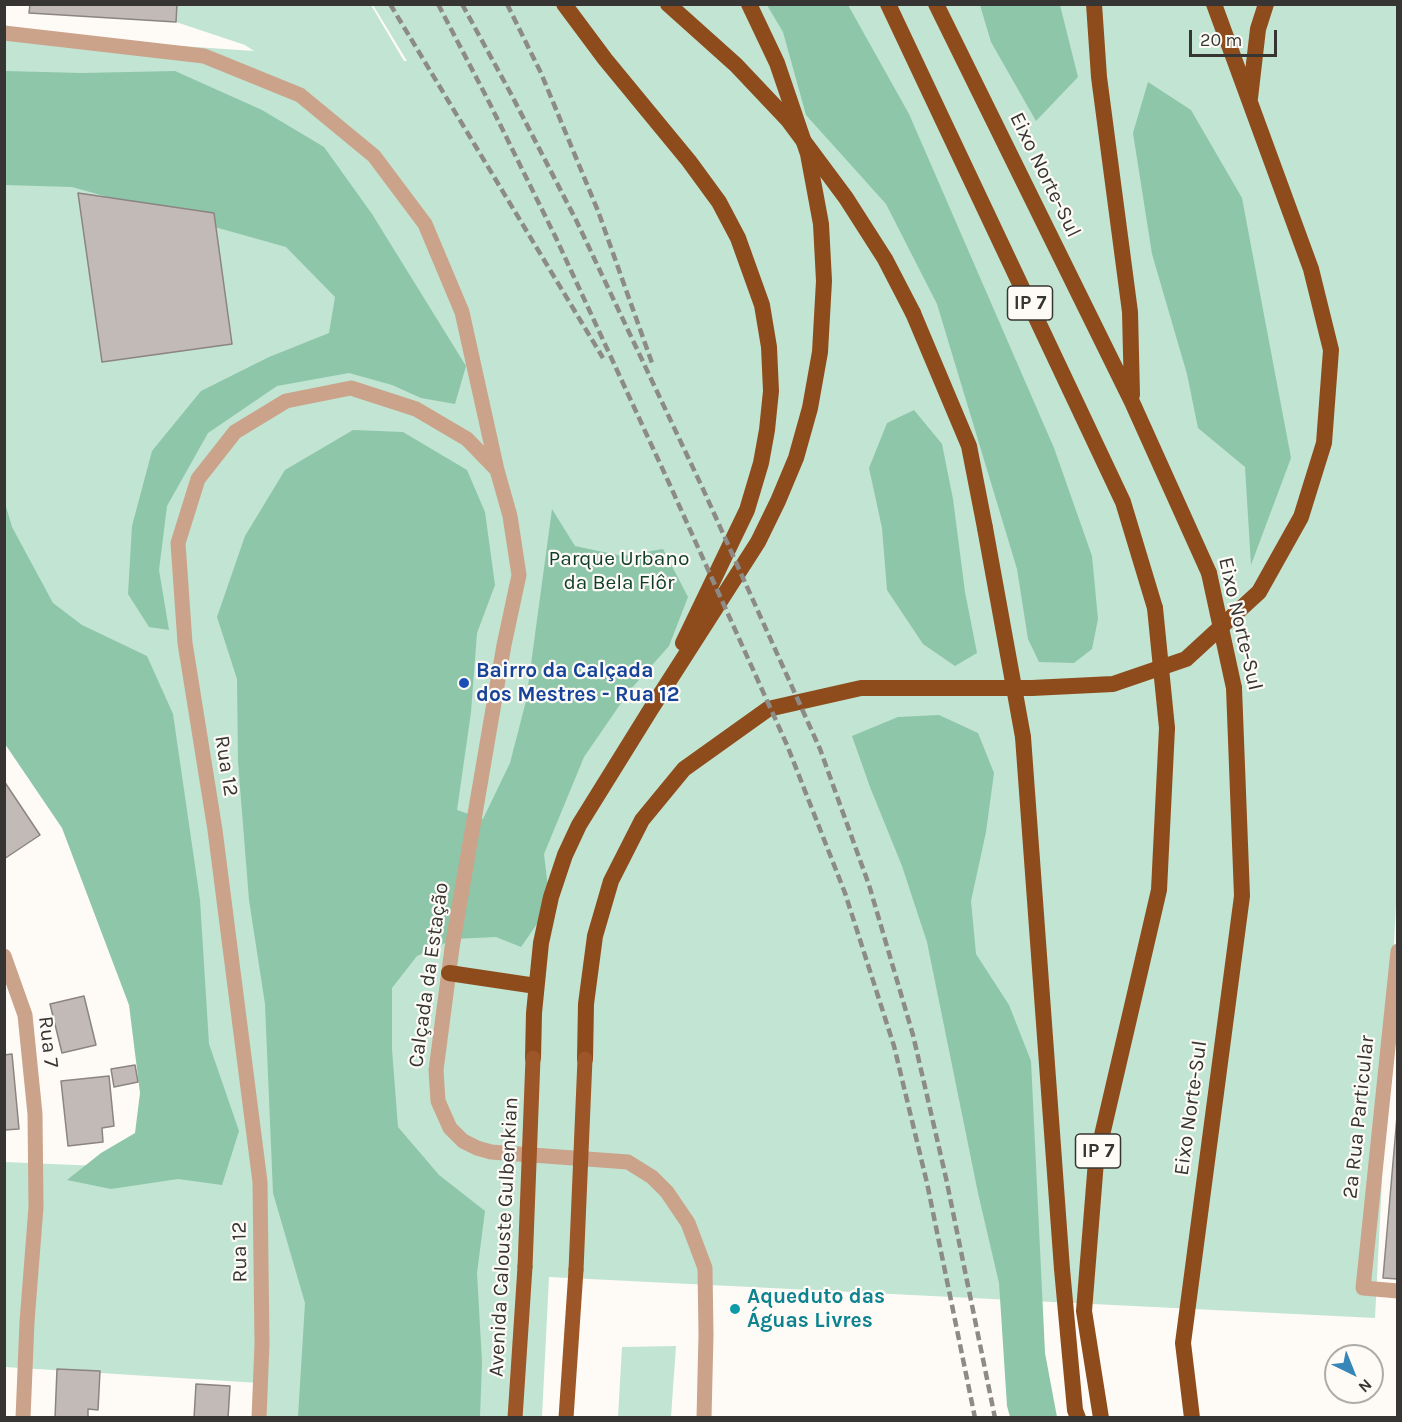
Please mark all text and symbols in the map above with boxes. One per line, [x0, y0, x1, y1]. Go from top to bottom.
scale bar [1192, 18, 1280, 56]
text: 20 m [1200, 29, 1242, 51]
street label: Eixo Norte-Sul [1004, 108, 1086, 242]
road number: IP 7 [1008, 286, 1052, 320]
park label: Parque Urbano da Bela Flôr [549, 546, 689, 596]
street label: Eixo Norte-Sul [1212, 555, 1268, 693]
place label: Bairro da Calçada dos Mestres - Rua 12 [476, 658, 679, 708]
marker: Bairro da Calçada dos Mestres - Rua 12 [457, 676, 471, 690]
street label: Rua 12 [209, 734, 243, 798]
street label: Calçada da Estação [404, 881, 454, 1069]
street label: Rua 7 [32, 1015, 64, 1069]
street label: 2ª Rua Particular [1338, 1034, 1380, 1200]
street label: Eixo Norte-Sul [1169, 1039, 1213, 1177]
street label: Avenida Calouste Gulbenkian [484, 1096, 524, 1378]
road number: IP 7 [1076, 1134, 1120, 1168]
street label: Rua 12 [227, 1221, 253, 1283]
place label: Aqueduto das Águas Livres [747, 1284, 885, 1334]
marker: Aqueduto das Águas Livres [728, 1302, 742, 1316]
north arrow [1324, 1344, 1384, 1404]
text: N [1355, 1375, 1376, 1397]

